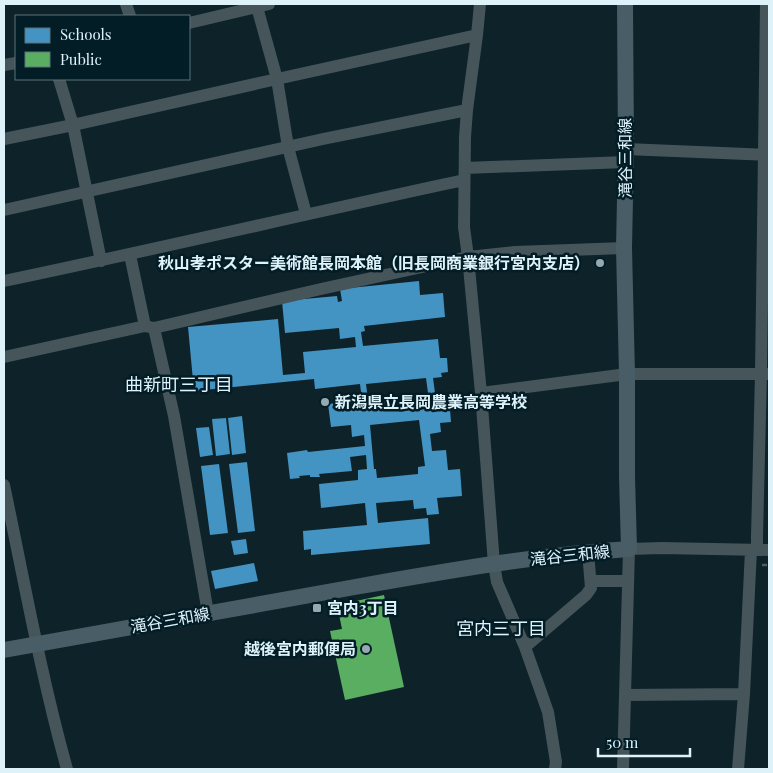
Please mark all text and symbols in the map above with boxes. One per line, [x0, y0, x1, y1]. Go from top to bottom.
legend [15, 15, 190, 80]
text: Schools [60, 24, 112, 44]
text: Public [60, 49, 102, 69]
street label: 滝谷三和線 [614, 118, 635, 198]
place label: 秋山孝ポスター美術館長岡本館（旧長岡商業銀行宮内支店） [158, 252, 590, 273]
marker: 秋山孝ポスター美術館長岡本館（旧長岡商業銀行宮内支店） [594, 257, 606, 269]
district label: 曲新町三丁目 [125, 372, 233, 396]
place label: 新潟県立長岡農業高等学校 [335, 391, 527, 412]
marker: 新潟県立長岡農業高等学校 [319, 396, 331, 408]
street label: 滝谷三和線 [529, 540, 611, 569]
place label: 宮内3丁目 [327, 597, 399, 618]
street label: 滝谷三和線 [129, 602, 211, 637]
marker: 宮内3丁目 [311, 602, 323, 614]
district label: 宮内三丁目 [456, 616, 546, 640]
place label: 越後宮内郵便局 [244, 638, 356, 659]
marker: 越後宮内郵便局 [360, 643, 372, 655]
scale bar [598, 726, 690, 758]
text: 50 m [606, 732, 639, 752]

